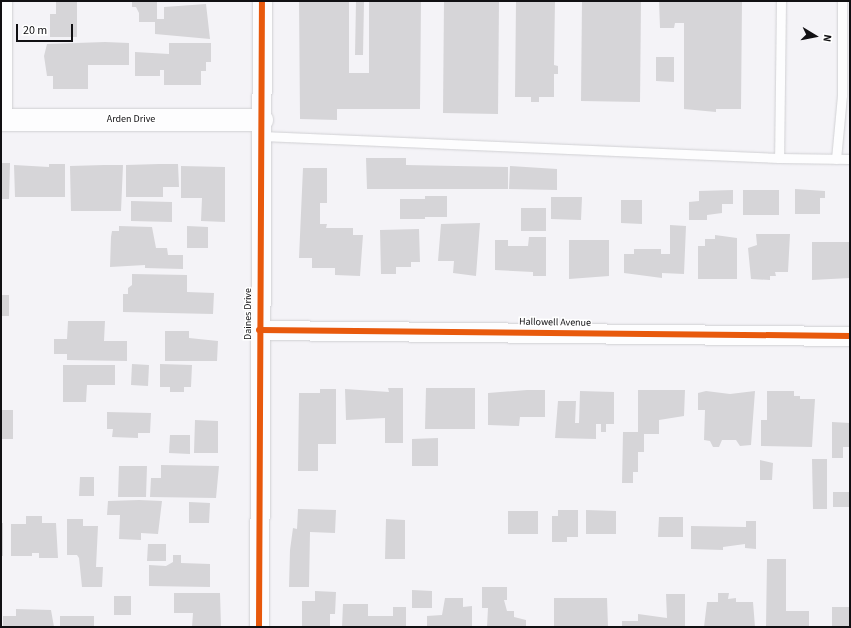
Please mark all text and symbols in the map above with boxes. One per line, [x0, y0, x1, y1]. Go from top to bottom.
scale bar [18, 16, 75, 42]
north arrow [795, 16, 835, 56]
text: 20 m [23, 22, 47, 39]
text: N [819, 33, 835, 43]
street label: Arden Drive [107, 114, 155, 126]
street label: Daines Drive [243, 288, 255, 340]
street label: Hallowell Avenue [519, 316, 591, 330]

